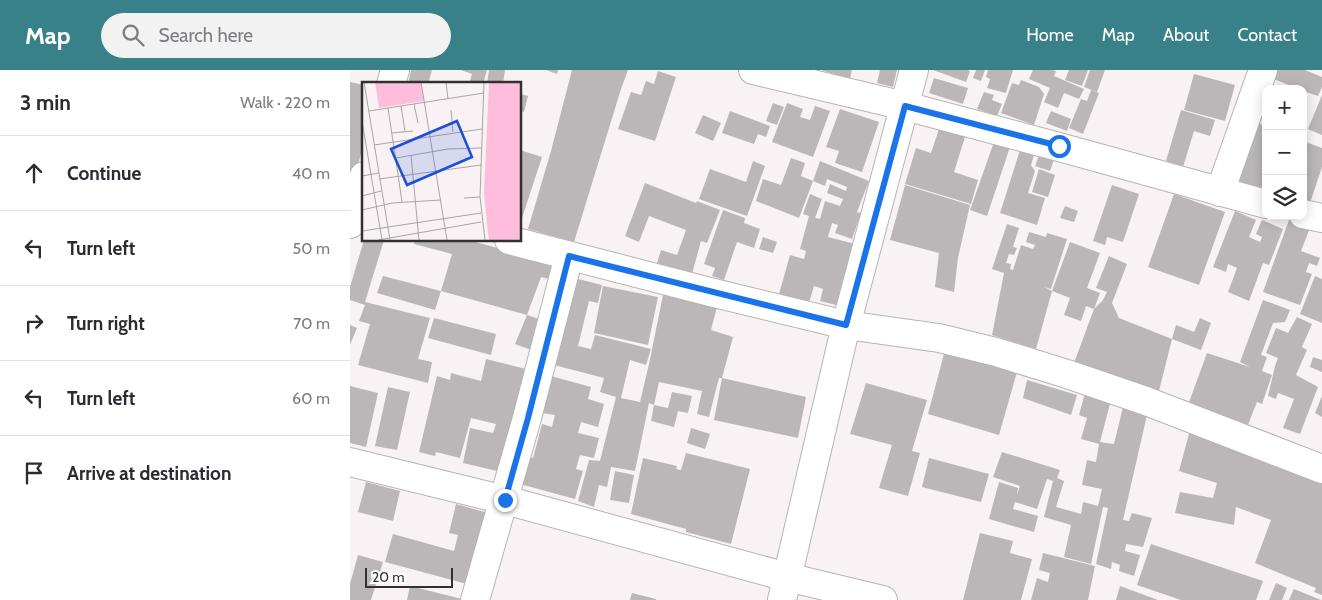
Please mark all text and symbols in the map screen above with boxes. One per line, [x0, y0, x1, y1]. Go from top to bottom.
search box [101, 13, 451, 58]
text: Map [25, 21, 71, 50]
icon: search [119, 21, 147, 49]
text: Search here [159, 24, 253, 47]
text: Home [1026, 24, 1074, 46]
text: Map [1102, 24, 1135, 46]
text: About [1163, 24, 1209, 46]
text: Contact [1237, 24, 1297, 46]
inset map [362, 82, 521, 241]
map controls [1262, 85, 1307, 220]
button: + [1262, 85, 1307, 130]
text: 3 min [20, 90, 71, 115]
text: Walk · 220 m [240, 93, 330, 112]
button: − [1262, 130, 1307, 175]
route start [1048, 135, 1071, 158]
icon: ahead [20, 159, 48, 187]
text: Continue [67, 162, 141, 185]
text: 40 m [292, 164, 330, 183]
button: layers [1262, 175, 1307, 220]
icon: left [20, 234, 48, 262]
text: Turn left [67, 237, 135, 260]
text: 50 m [293, 239, 330, 258]
icon: right [20, 309, 48, 337]
text: Turn right [67, 312, 145, 335]
text: 70 m [293, 314, 330, 333]
icon: left [20, 384, 48, 412]
text: Turn left [67, 387, 135, 410]
text: 60 m [292, 389, 330, 408]
icon: arrive [20, 459, 48, 487]
text: Arrive at destination [67, 462, 231, 485]
route end [494, 489, 517, 512]
scale bar [365, 565, 452, 588]
text: 20 m [372, 568, 405, 586]

